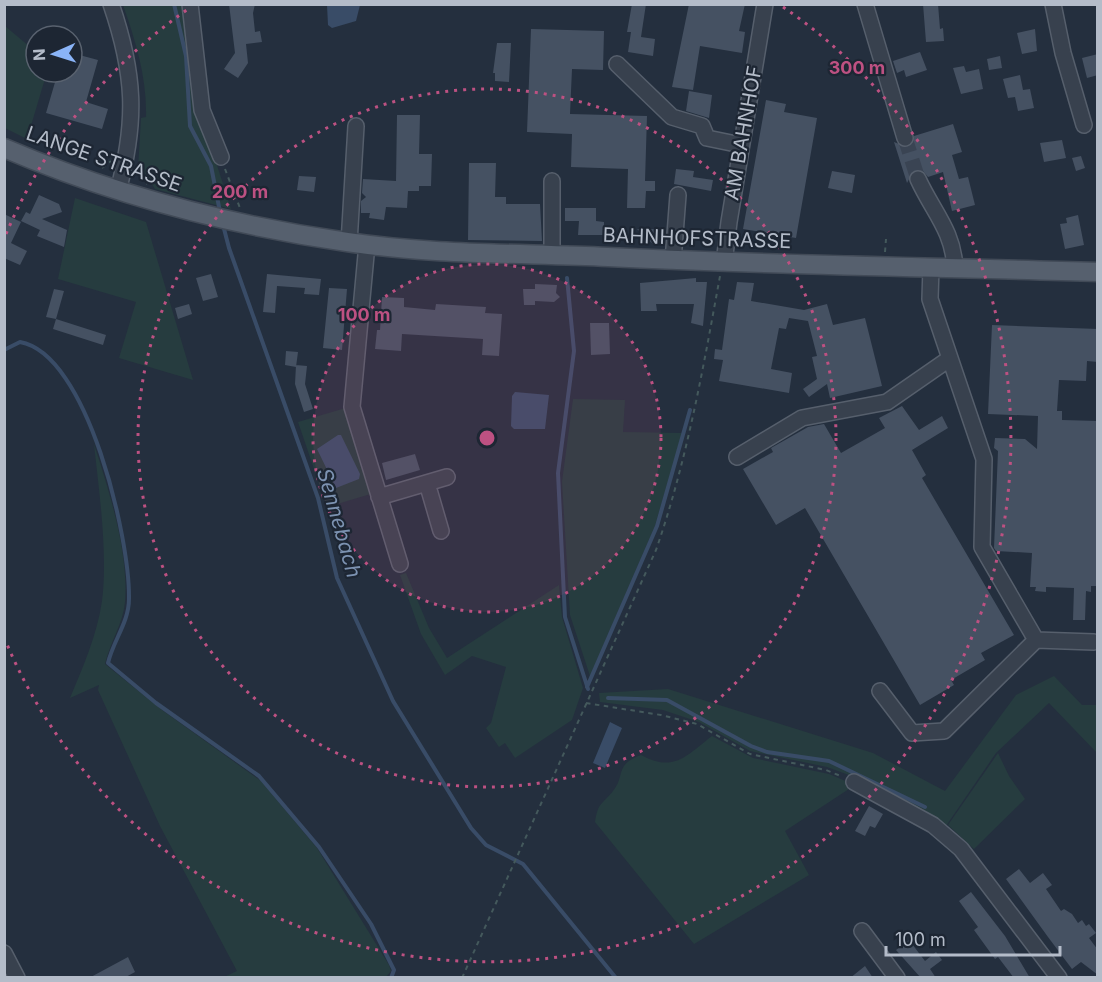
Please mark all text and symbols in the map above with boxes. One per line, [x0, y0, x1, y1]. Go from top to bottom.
north arrow [24, 24, 84, 84]
text: N [29, 48, 49, 61]
text: 300 m [829, 57, 885, 78]
street label: AM BAHNHOF [719, 64, 767, 202]
street label: LANGE STRASSE [23, 121, 185, 197]
text: 200 m [212, 181, 268, 202]
street label: BAHNHOFSTRASSE [602, 223, 792, 253]
text: 100 m [338, 304, 390, 325]
centre of rings [477, 428, 497, 448]
water label: Sennebach [312, 465, 367, 580]
scale bar [886, 919, 1060, 957]
text: 100 m [895, 929, 946, 950]

